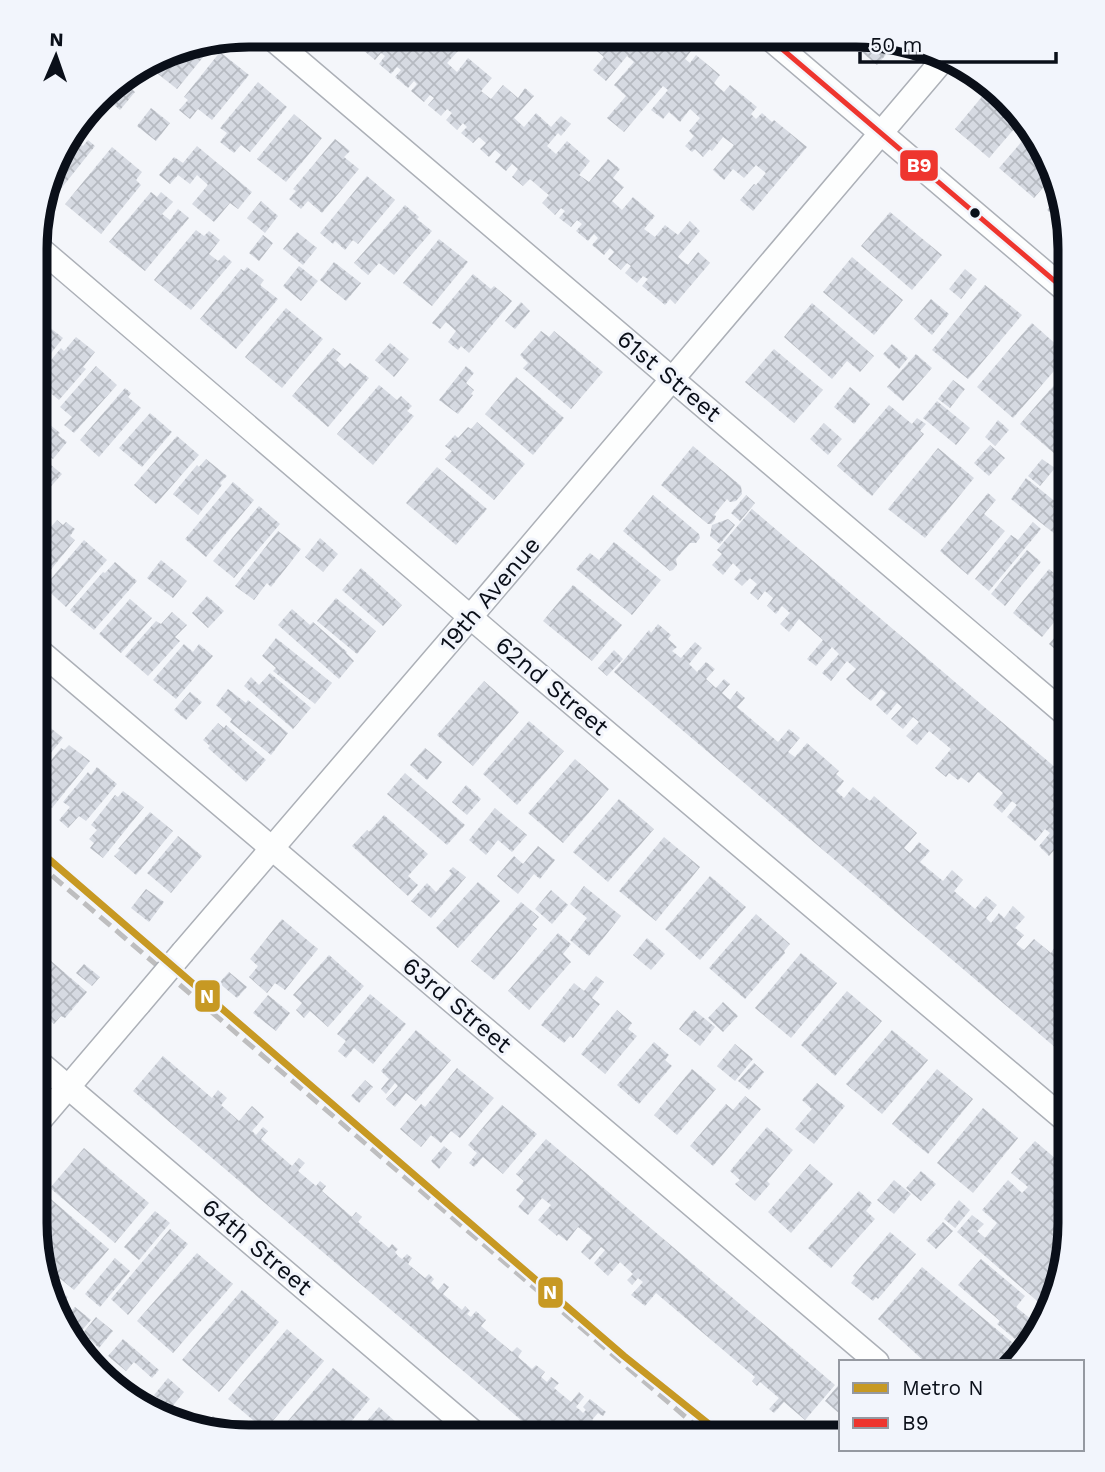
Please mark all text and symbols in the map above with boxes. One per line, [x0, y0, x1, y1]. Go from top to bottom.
north arrow [21, 21, 91, 91]
scale bar [860, 21, 1056, 65]
text: N [49, 28, 64, 51]
text: 50 m [870, 32, 922, 57]
line badge: B9 [899, 149, 939, 182]
text: B9 [907, 154, 931, 177]
unlabelled marker [968, 206, 982, 220]
street label: 61st Street [611, 324, 727, 428]
street label: 19th Avenue [434, 531, 546, 657]
street label: 62nd Street [490, 631, 614, 741]
street label: 63rd Street [397, 951, 517, 1059]
line badge: N [194, 979, 221, 1013]
text: N [200, 985, 214, 1008]
street label: 64th Street [196, 1193, 318, 1301]
line badge: N [537, 1276, 564, 1309]
text: N [543, 1281, 557, 1304]
legend [839, 1360, 1084, 1451]
text: Metro N [902, 1375, 984, 1400]
text: B9 [902, 1410, 929, 1435]

